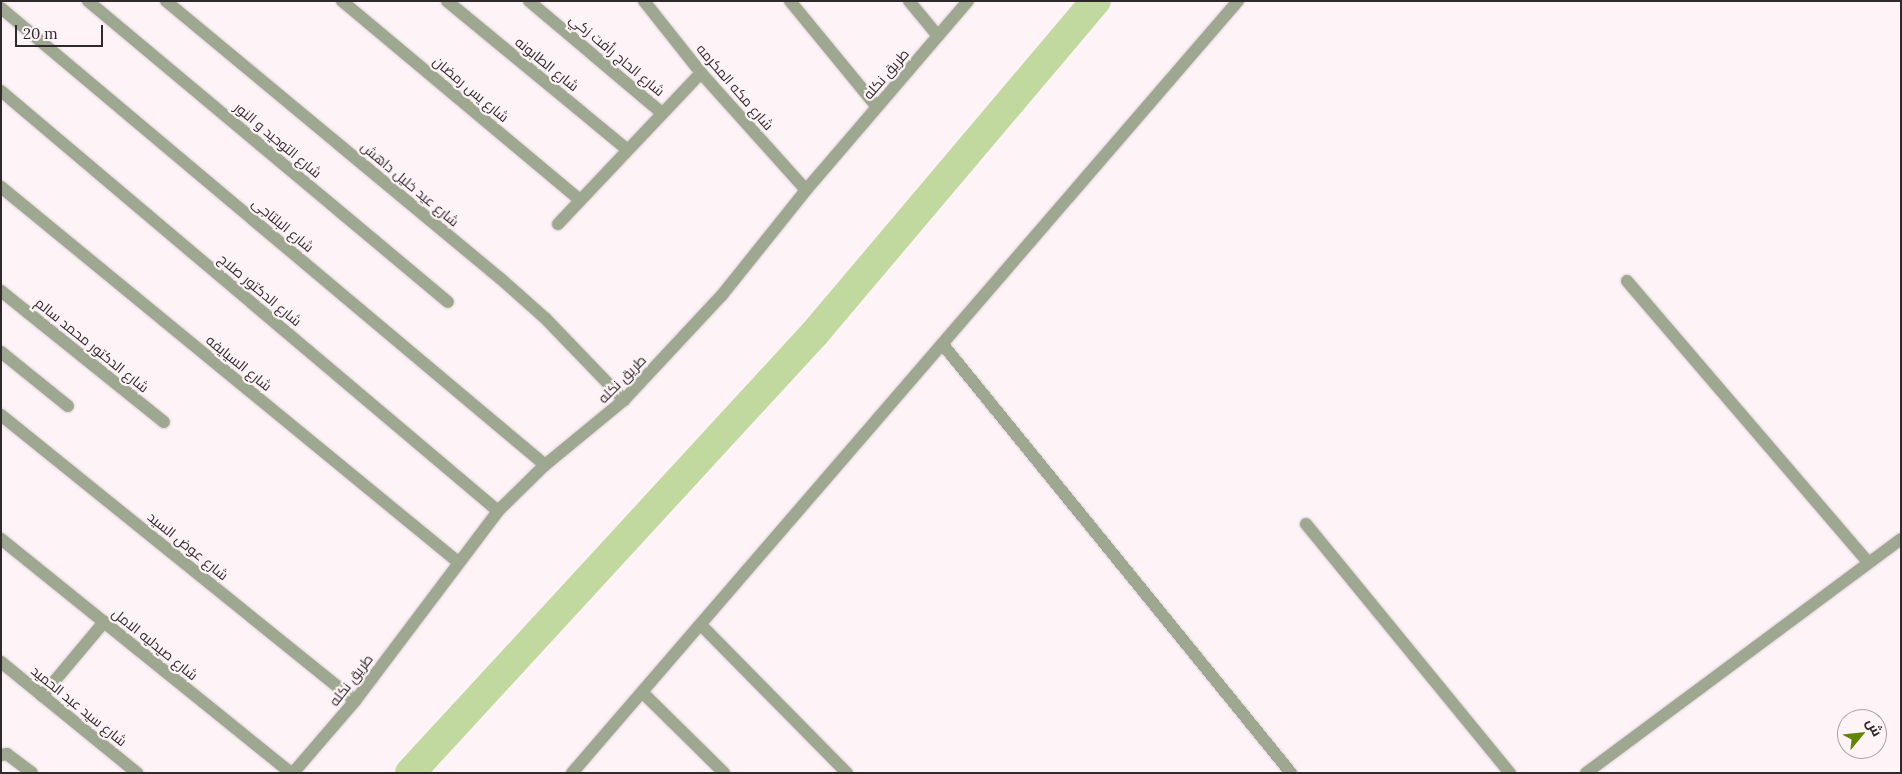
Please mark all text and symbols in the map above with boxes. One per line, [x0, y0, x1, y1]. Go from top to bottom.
street label: شارع الحاج رأفت زكي [566, 10, 668, 100]
scale bar [18, 15, 105, 47]
text: 20 m [23, 24, 58, 43]
street label: شارع الطابونه [512, 33, 582, 95]
street label: شارع مكه المكرمه [693, 41, 777, 133]
street label: طريق نكله [860, 45, 912, 103]
street label: شارع يس رمضان [430, 52, 512, 126]
street label: شارع التوحيد و النور [231, 99, 325, 181]
street label: شارع عيد خليل داهش [357, 138, 463, 230]
street label: شارع البلتاجى [249, 194, 317, 256]
street label: شارع الدكتور صلاح [215, 250, 305, 330]
street label: شارع الدكتور محمد سالم [32, 294, 152, 396]
street label: شارع السيايفه [203, 331, 275, 395]
street label: طريق نكله [594, 351, 650, 407]
street label: شارع عوض السيد [144, 508, 232, 584]
street label: شارع صيدليه الامل [109, 604, 201, 684]
street label: طريق نكله [326, 651, 376, 709]
street label: شارع سيد عبد الحميد [28, 662, 130, 750]
north arrow [1837, 709, 1887, 759]
text: ش [1862, 715, 1887, 740]

